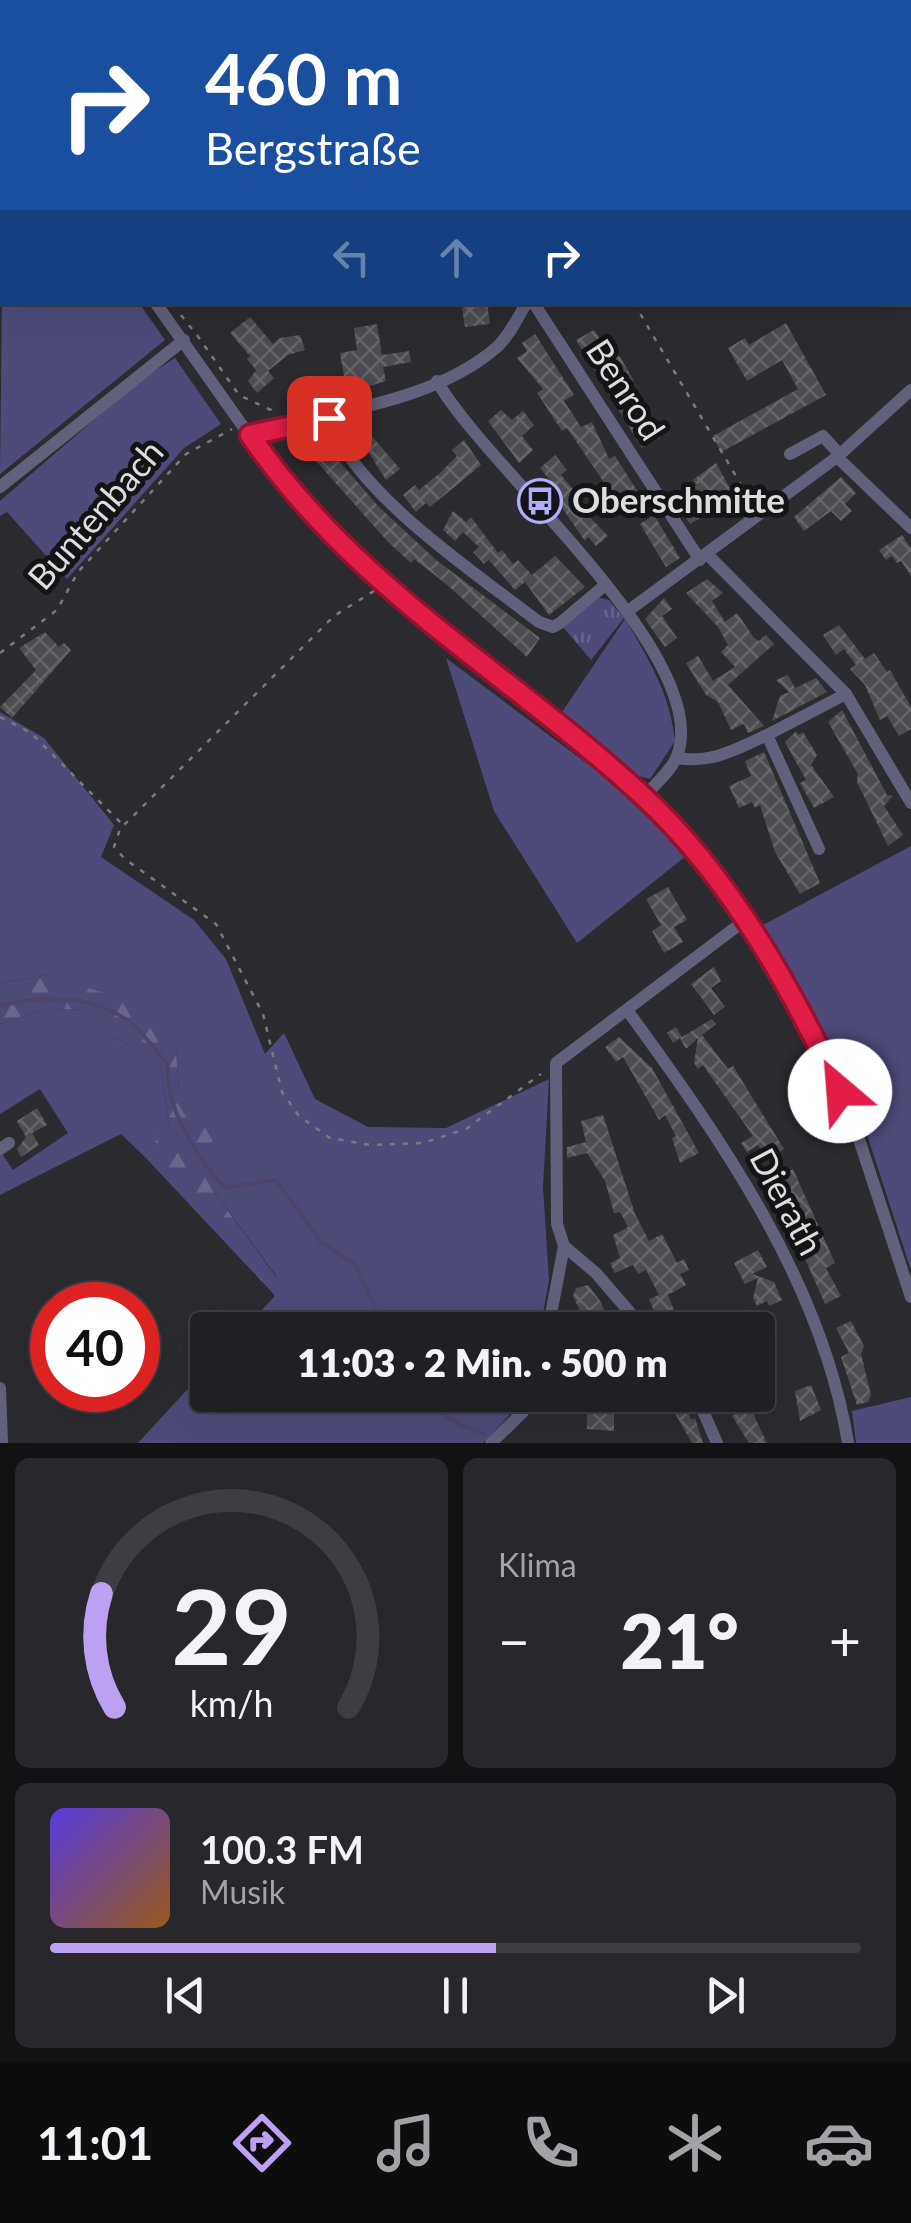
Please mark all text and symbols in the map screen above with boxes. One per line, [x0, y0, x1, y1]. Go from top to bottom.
text: 460 m [205, 36, 402, 120]
icon: right [40, 40, 170, 170]
text: Bergstraße [205, 121, 421, 175]
icon: left [324, 230, 379, 285]
icon: ahead [429, 230, 484, 285]
icon: right [534, 230, 589, 285]
street label: Benrod [579, 331, 675, 447]
pin [287, 376, 372, 461]
icon: arrive [302, 391, 357, 446]
street label: Buntenbach [18, 430, 171, 597]
bus stop icon: Oberschmitte [517, 478, 563, 524]
place label: Oberschmitte [572, 478, 785, 520]
position arrow [788, 1039, 892, 1143]
street label: Dierath [742, 1140, 833, 1262]
speed limit sign: 40 [30, 1282, 160, 1412]
text: 11:03 · 2 Min. · 500 m [297, 1339, 668, 1385]
text: Klima [498, 1545, 577, 1584]
text: 29 [171, 1562, 292, 1687]
text: 21° [620, 1595, 739, 1685]
text: − [498, 1607, 530, 1673]
text: + [829, 1607, 861, 1673]
text: km/h [190, 1682, 273, 1725]
text: 100.3 FM [200, 1826, 364, 1872]
text: Musik [200, 1872, 285, 1911]
icon: previous [158, 1968, 213, 2023]
icon: pause [428, 1968, 483, 2023]
icon: next [698, 1968, 753, 2023]
icon: directions [227, 2108, 297, 2178]
icon: music [371, 2108, 441, 2178]
icon: phone [516, 2108, 586, 2178]
icon: climate [660, 2108, 730, 2178]
icon: car [804, 2108, 874, 2178]
text: 11:01 [37, 2116, 153, 2170]

